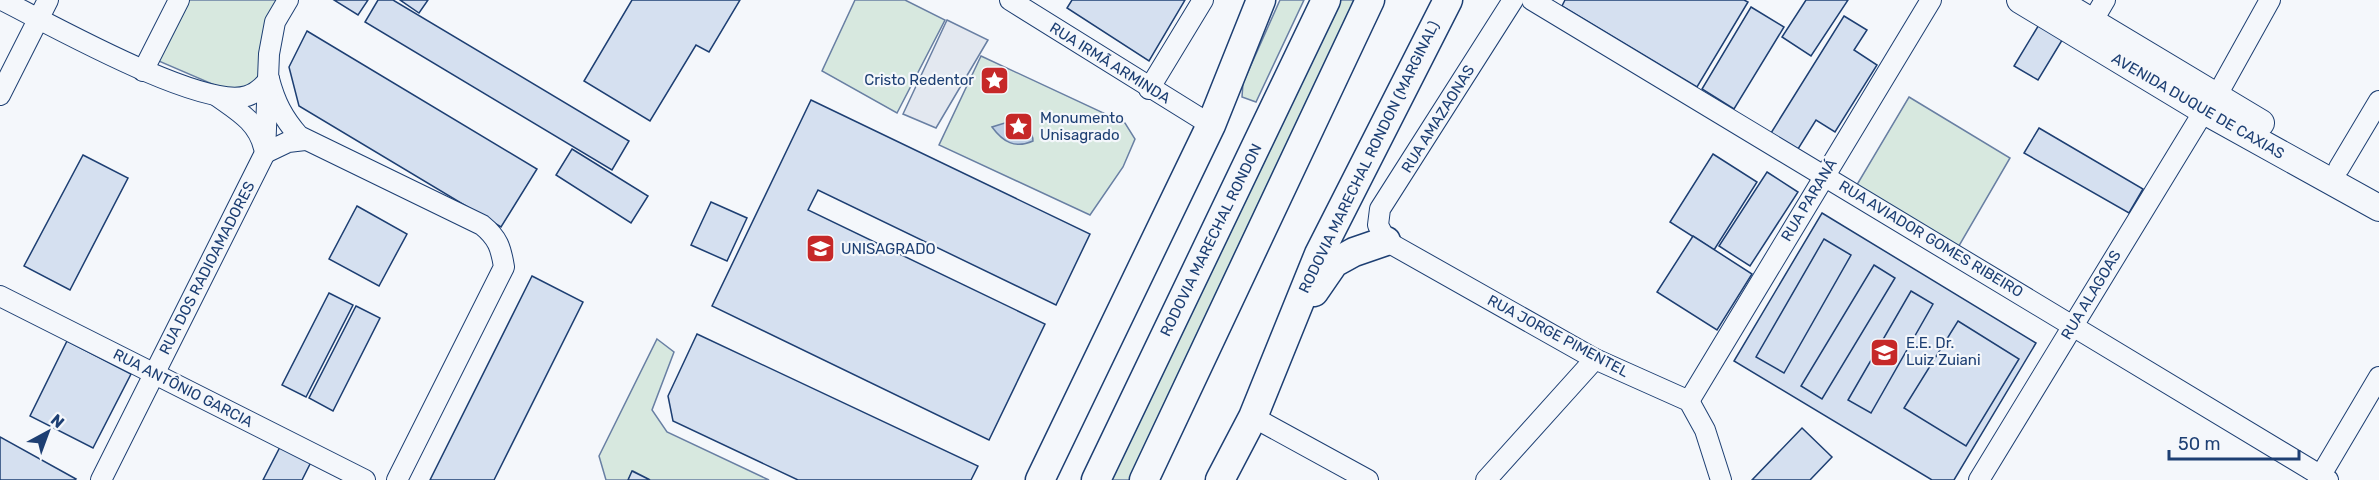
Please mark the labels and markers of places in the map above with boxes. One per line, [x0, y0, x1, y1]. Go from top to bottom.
place icon: Cristo Redentor [979, 64, 1011, 96]
place label: Cristo Redentor [864, 71, 974, 89]
place label: Monumento Unisagrado [1040, 109, 1124, 144]
place icon: Monumento Unisagrado [1003, 111, 1035, 143]
school or university icon: UNISAGRADO [804, 233, 836, 265]
place label: UNISAGRADO [841, 240, 936, 258]
place label: E.E. Dr. Luiz Zuiani [1906, 334, 1981, 369]
school or university icon: E.E. Dr. Luiz Zuiani [1869, 336, 1901, 368]

